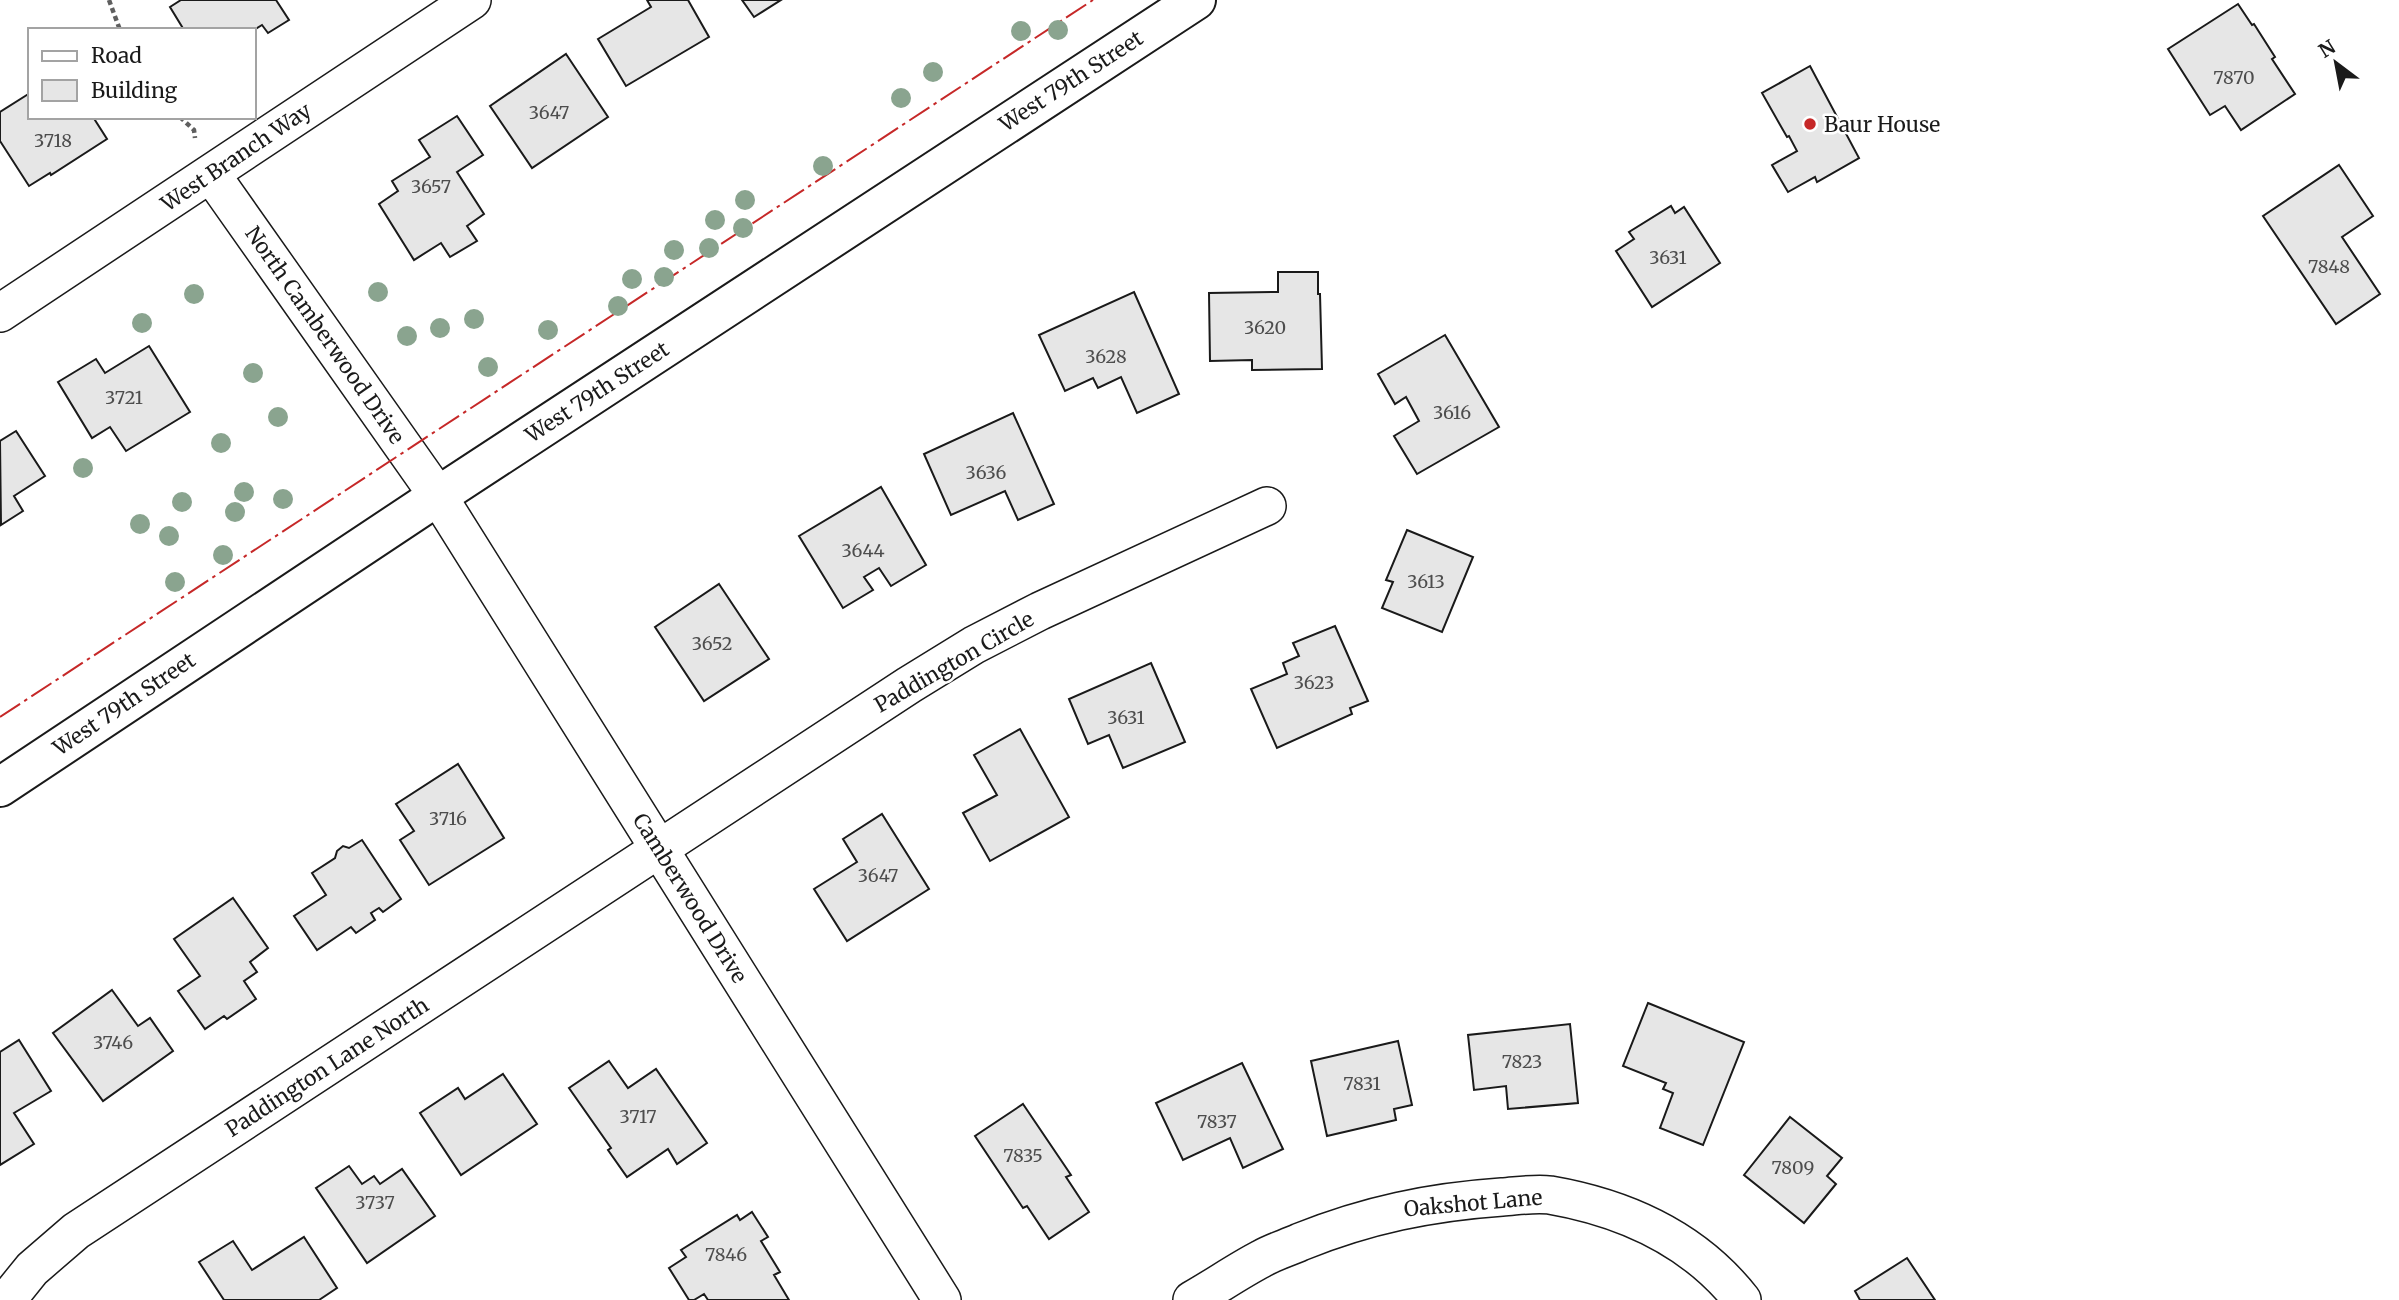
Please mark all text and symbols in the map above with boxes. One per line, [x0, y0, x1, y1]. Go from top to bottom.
street label: West 79th Street [993, 24, 1148, 138]
legend [28, 28, 256, 119]
north arrow [2301, 28, 2371, 98]
text: N [2314, 34, 2340, 63]
text: Road [91, 42, 142, 69]
house number: 7870 [2213, 66, 2255, 89]
text: Building [91, 77, 178, 104]
street label: West Branch Way [155, 96, 317, 218]
house number: 3647 [529, 101, 569, 124]
place label: Baur House [1824, 111, 1940, 138]
marker: Baur House [1802, 116, 1818, 132]
house number: 3718 [34, 129, 72, 152]
house number: 3657 [411, 175, 451, 198]
street label: North Camberwood Drive [239, 221, 411, 449]
house number: 3631 [1649, 246, 1687, 269]
house number: 7848 [2308, 255, 2350, 278]
house number: 3620 [1244, 316, 1286, 339]
street label: West 79th Street [519, 335, 674, 449]
house number: 3628 [1085, 345, 1127, 368]
house number: 3721 [105, 386, 143, 409]
house number: 3616 [1433, 401, 1471, 424]
house number: 3636 [966, 461, 1007, 484]
house number: 3644 [841, 539, 885, 562]
house number: 3613 [1407, 570, 1445, 593]
street label: Paddington Circle [870, 605, 1038, 719]
house number: 3652 [692, 632, 732, 655]
street label: West 79th Street [47, 646, 200, 762]
house number: 3623 [1294, 671, 1334, 694]
house number: 3631 [1107, 706, 1145, 729]
house number: 3716 [429, 807, 467, 830]
street label: Camberwood Drive [627, 808, 753, 988]
house number: 3647 [858, 864, 898, 887]
street label: Paddington Lane North [220, 991, 434, 1143]
house number: 3746 [93, 1031, 133, 1054]
house number: 7823 [1502, 1050, 1542, 1073]
house number: 7831 [1343, 1072, 1381, 1095]
house number: 3717 [620, 1105, 656, 1128]
house number: 7837 [1197, 1110, 1237, 1133]
house number: 7835 [1003, 1144, 1043, 1167]
house number: 7809 [1772, 1156, 1814, 1179]
street label: Oakshot Lane [1403, 1183, 1543, 1222]
house number: 3737 [355, 1191, 395, 1214]
house number: 7846 [705, 1243, 747, 1266]

